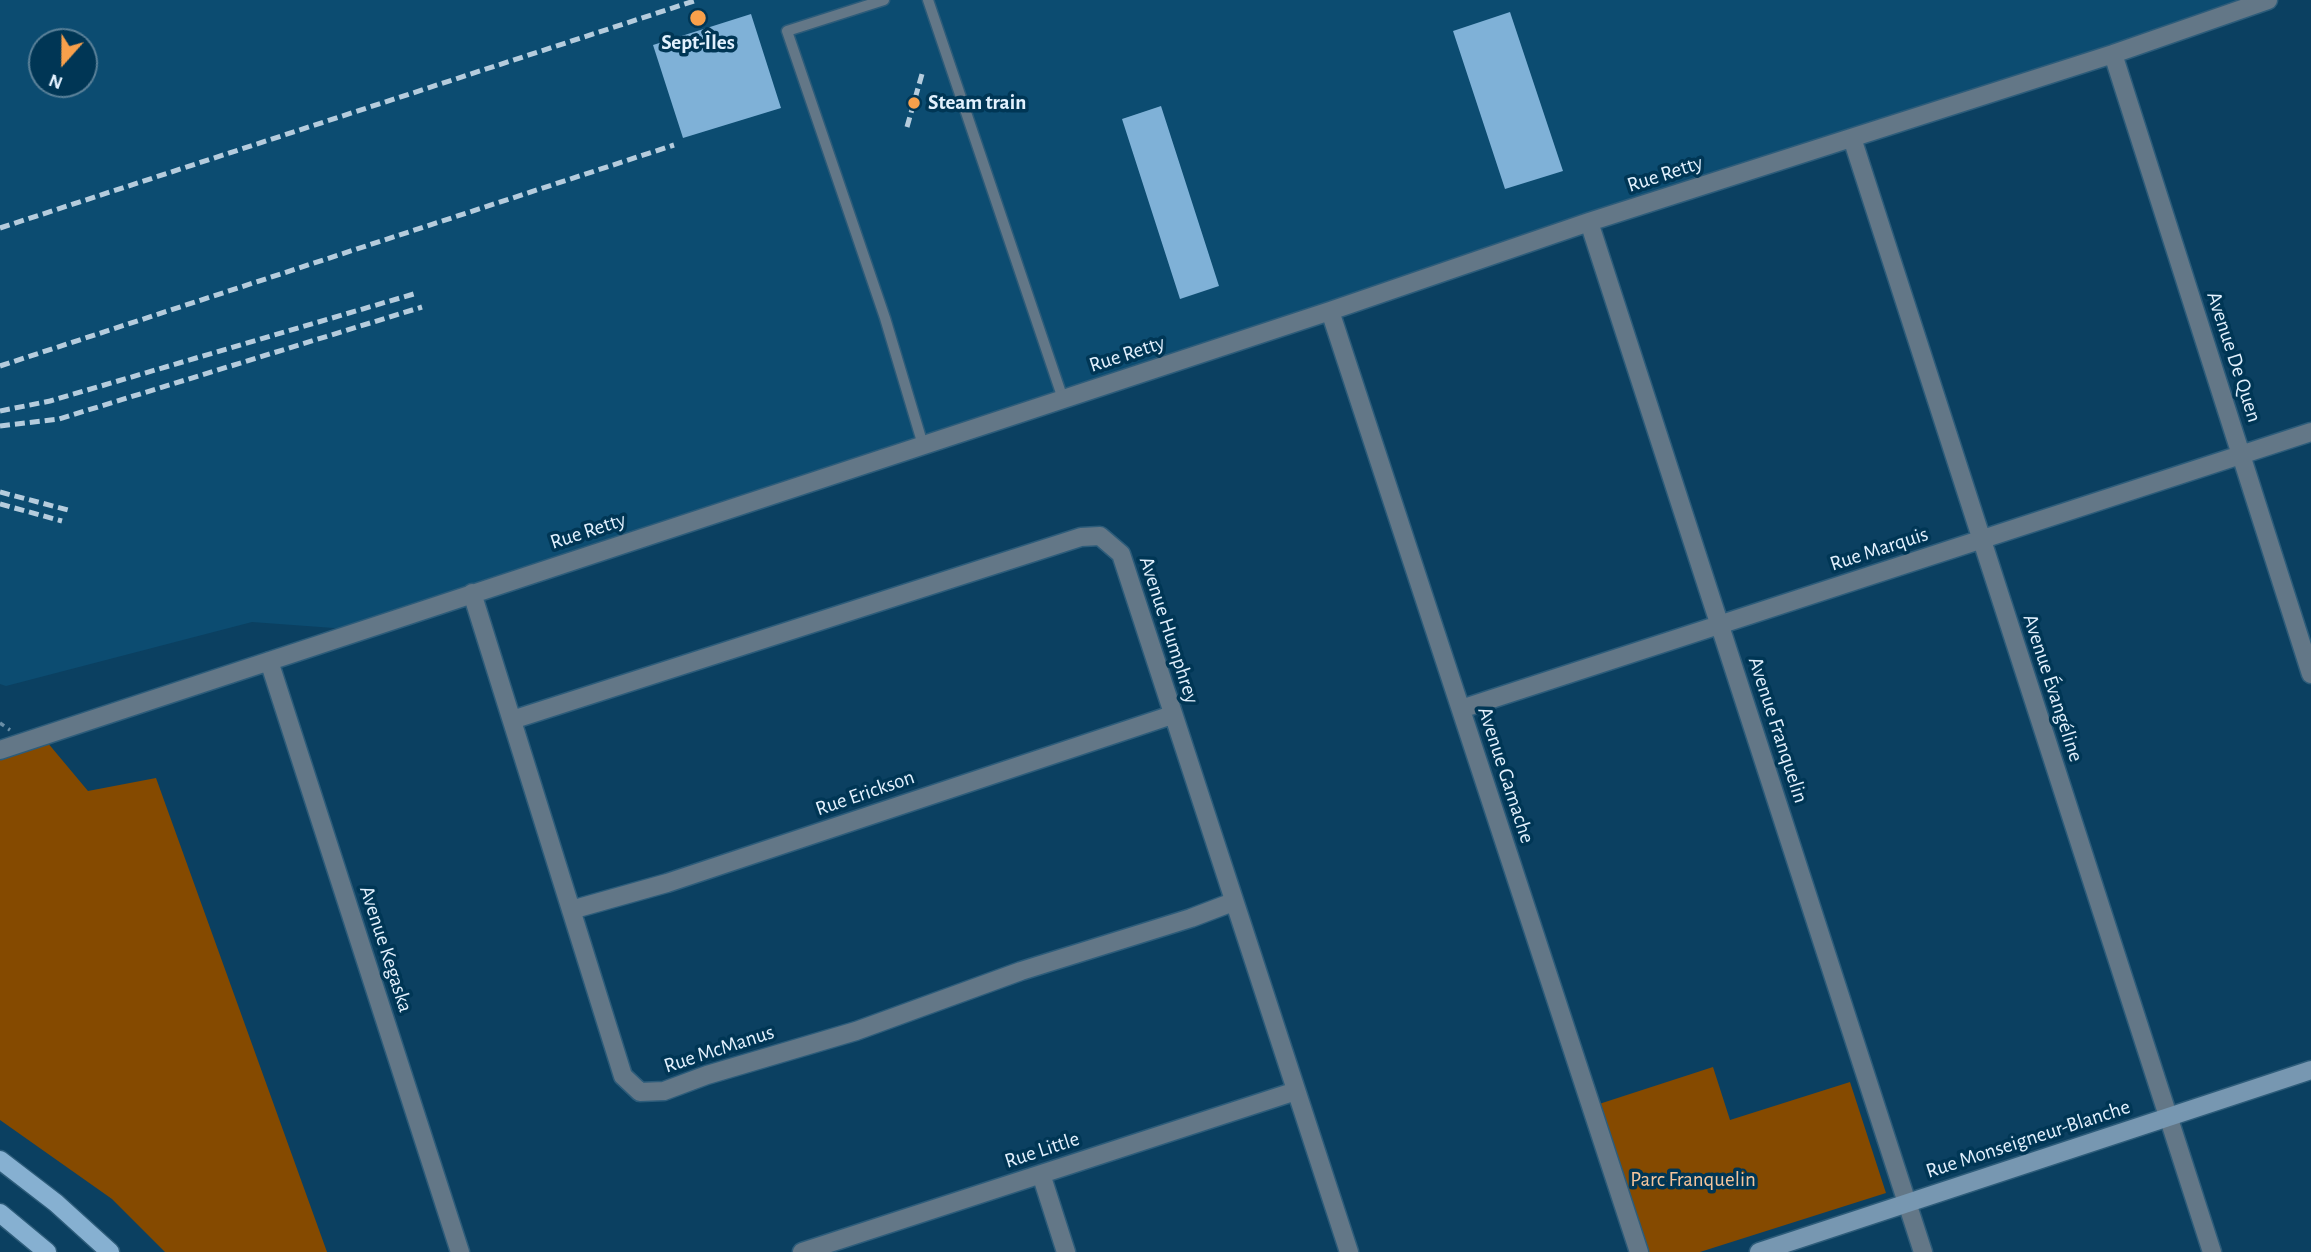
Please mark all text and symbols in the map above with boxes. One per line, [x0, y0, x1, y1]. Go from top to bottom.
marker: Sept-Îles [688, 8, 708, 28]
north arrow [28, 28, 98, 98]
place label: Sept-Îles [661, 30, 735, 56]
text: N [46, 70, 66, 92]
place label: Steam train [928, 90, 1026, 116]
marker: Steam train [906, 95, 922, 111]
street label: Rue Retty [1624, 150, 1706, 198]
street label: Avenue De Quen [2201, 288, 2267, 426]
street label: Rue Retty [1086, 330, 1168, 378]
street label: Rue Retty [547, 507, 629, 555]
street label: Rue Marquis [1827, 521, 1931, 577]
street label: Avenue Humphrey [1133, 553, 1205, 707]
street label: Avenue Évangéline [2017, 611, 2089, 765]
street label: Avenue Franquelin [1743, 654, 1813, 806]
street label: Avenue Gamache [1472, 704, 1540, 846]
street label: Rue Erickson [812, 764, 918, 822]
street label: Avenue Kegaska [354, 883, 418, 1015]
street label: Rue McManus [661, 1019, 777, 1079]
street label: Rue Monseigneur-Blanche [1923, 1094, 2133, 1184]
street label: Rue Little [1001, 1126, 1083, 1174]
park label: Parc Franquelin [1630, 1167, 1756, 1193]

